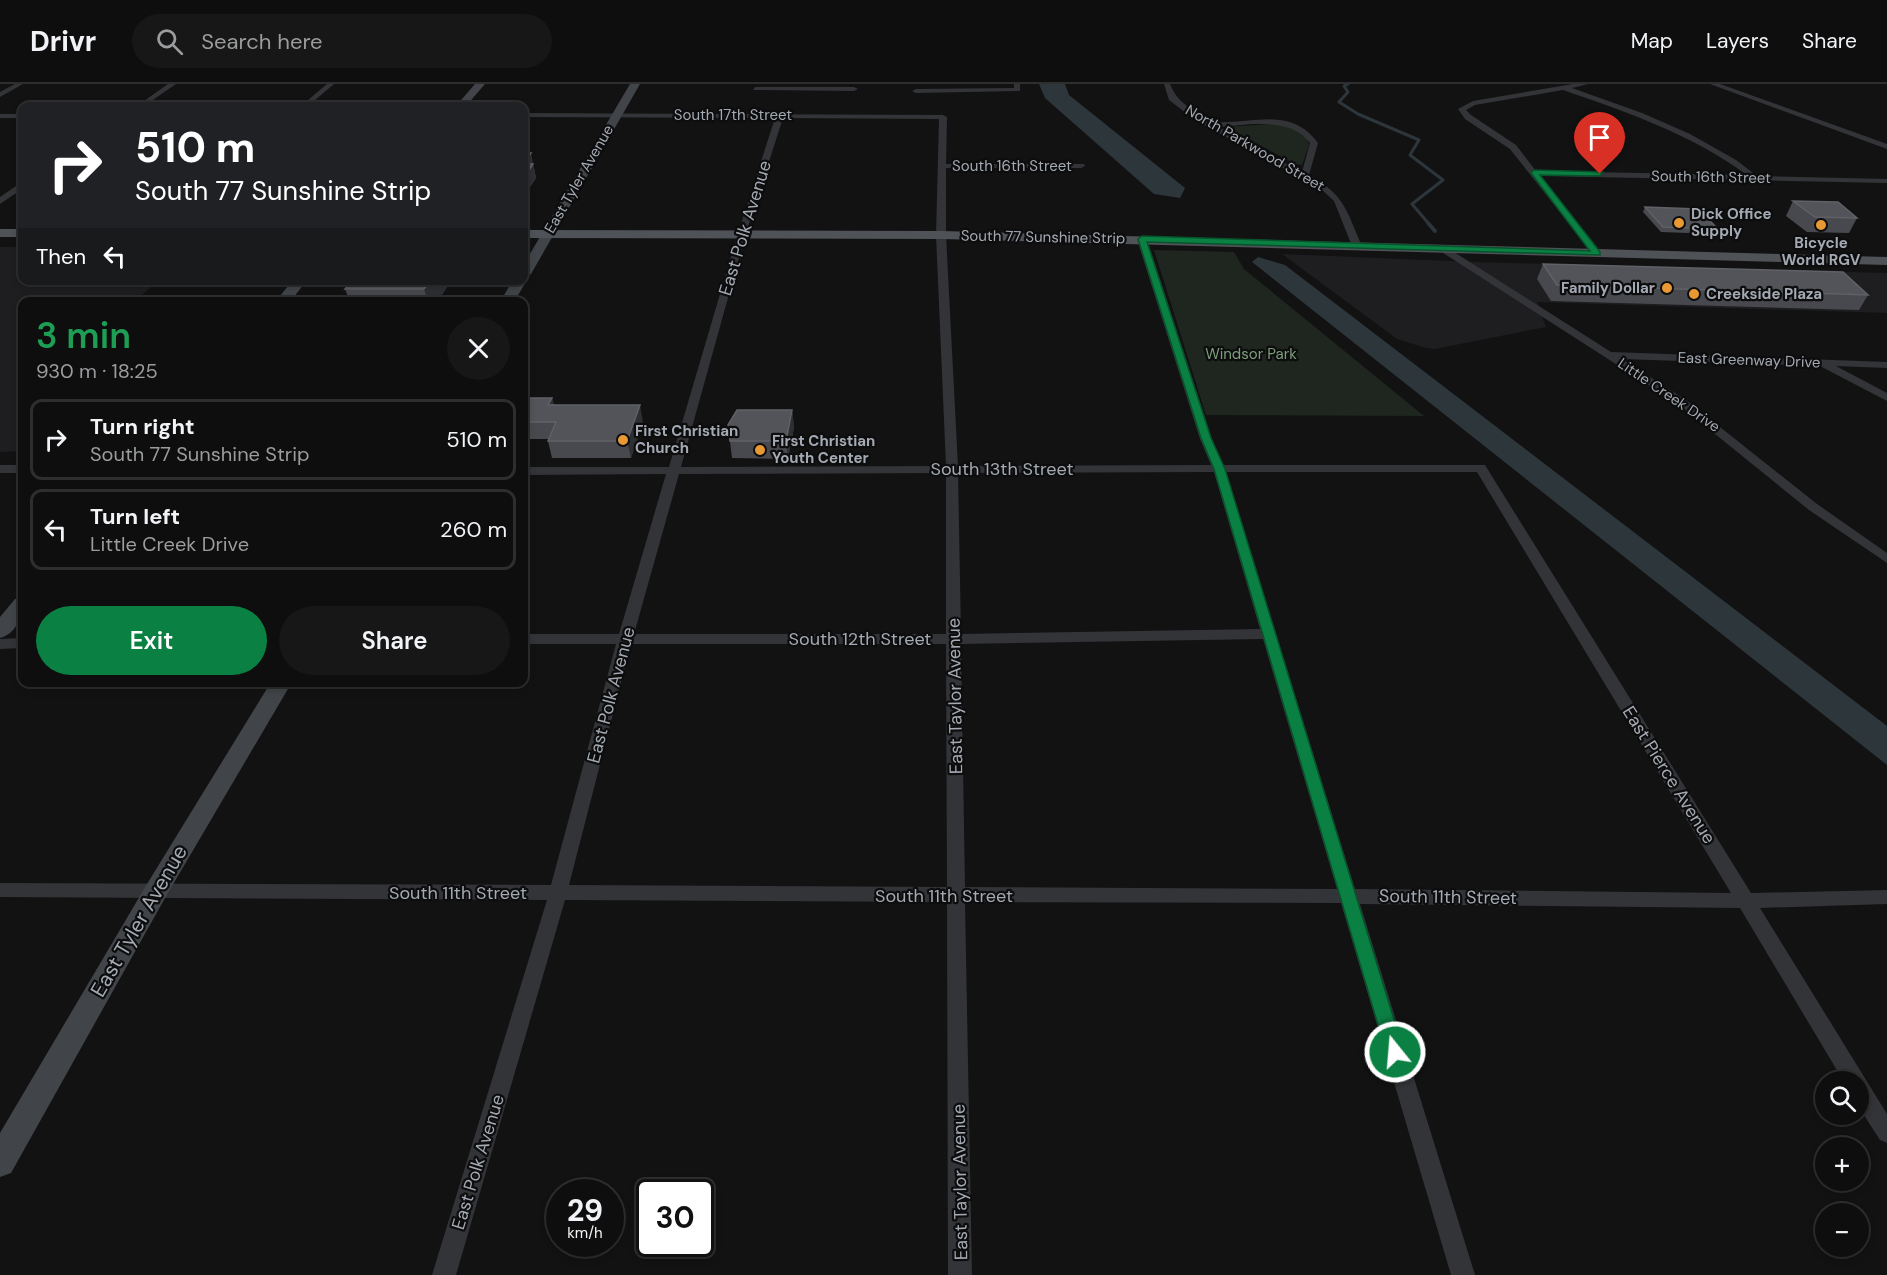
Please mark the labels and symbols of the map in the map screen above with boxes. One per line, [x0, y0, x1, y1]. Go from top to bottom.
street label: North Parkwood Street [1182, 100, 1328, 196]
street label: South 17th Street [674, 105, 792, 125]
pin [1574, 112, 1625, 174]
street label: East Tyler Avenue [540, 121, 618, 237]
street label: South 16th Street [952, 156, 1072, 176]
street label: East Polk Avenue [713, 158, 777, 298]
street label: South 16th Street [1651, 166, 1771, 188]
place label: Dick Office Supply [1691, 204, 1772, 241]
marker: Dick Office Supply [1672, 216, 1686, 230]
marker: Bicycle World RGV [1814, 218, 1828, 232]
street label: South 77 Sunshine Strip [961, 226, 1125, 248]
place label: Bicycle World RGV [1782, 233, 1861, 270]
place label: Family Dollar [1561, 278, 1655, 298]
marker: Family Dollar [1660, 281, 1674, 295]
place label: Creekside Plaza [1706, 284, 1822, 304]
marker: Creekside Plaza [1687, 287, 1701, 301]
park label: Windsor Park [1205, 344, 1297, 364]
street label: East Greenway Drive [1677, 348, 1821, 372]
street label: Little Creek Drive [1614, 353, 1724, 437]
place label: First Christian Church [635, 421, 738, 458]
place label: First Christian Youth Center [772, 431, 875, 468]
marker: First Christian Church [616, 433, 630, 447]
marker: First Christian Youth Center [753, 443, 767, 457]
street label: South 13th Street [930, 457, 1074, 481]
street label: East Taylor Avenue [942, 618, 968, 774]
street label: East Polk Avenue [581, 624, 641, 766]
street label: South 12th Street [789, 627, 931, 651]
street label: East Pierce Avenue [1617, 702, 1721, 848]
street label: East Tyler Avenue [84, 840, 194, 1002]
street label: South 11th Street [389, 881, 527, 905]
street label: South 11th Street [875, 884, 1013, 908]
street label: South 11th Street [1379, 884, 1517, 910]
position arrow [1363, 1020, 1427, 1084]
street label: East Polk Avenue [446, 1092, 510, 1232]
street label: East Taylor Avenue [947, 1104, 973, 1260]
speed limit sign: 30 [636, 1179, 714, 1257]

